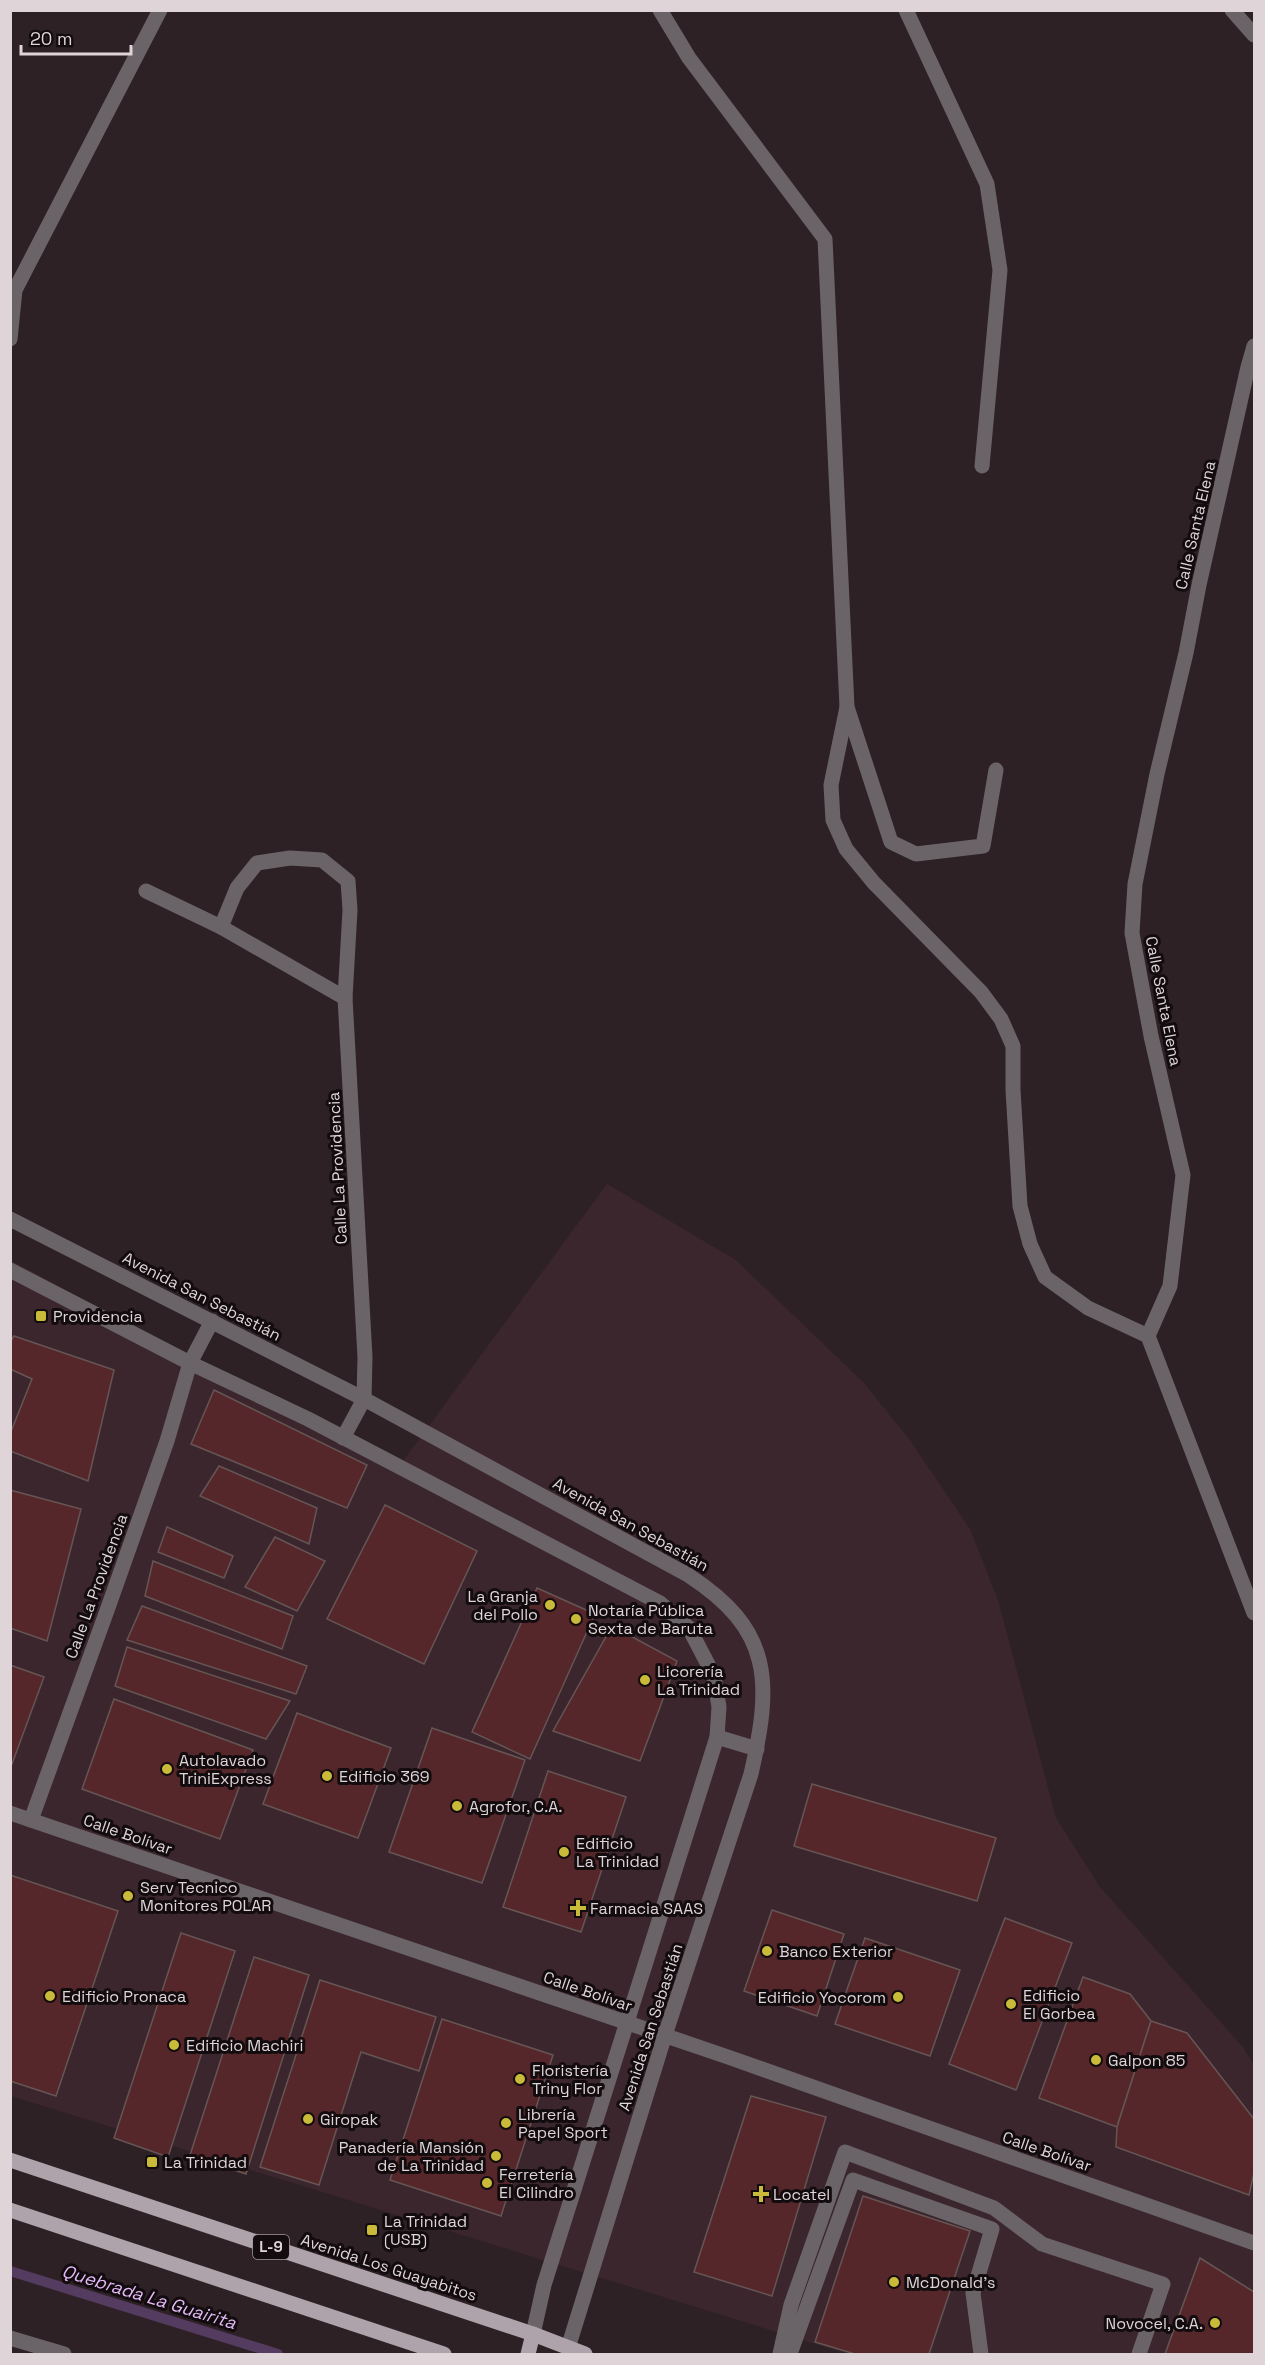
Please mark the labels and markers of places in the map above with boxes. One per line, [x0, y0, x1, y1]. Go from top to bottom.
place label: Providencia [53, 1306, 143, 1327]
marker: Providencia [34, 1309, 48, 1323]
place label: La Granja del Pollo [467, 1586, 538, 1625]
marker: La Granja del Pollo [543, 1598, 557, 1612]
place label: Notaría Pública Sexta de Baruta [588, 1600, 713, 1639]
marker: Notaría Pública Sexta de Baruta [569, 1612, 583, 1626]
place label: Licorería La Trinidad [657, 1661, 740, 1700]
marker: Licorería La Trinidad [638, 1673, 652, 1687]
place label: Autolavado TriniExpress [179, 1750, 272, 1789]
marker: Autolavado TriniExpress [160, 1762, 174, 1776]
place label: Edificio 369 [339, 1766, 430, 1787]
marker: Edificio 369 [320, 1769, 334, 1783]
place label: Agrofor, C.A. [469, 1796, 562, 1817]
marker: Agrofor, C.A. [450, 1799, 464, 1813]
place label: Edificio La Trinidad [576, 1833, 659, 1872]
marker: Edificio La Trinidad [557, 1845, 571, 1859]
place label: Serv Tecnico Monitores POLAR [140, 1877, 271, 1916]
marker: Serv Tecnico Monitores POLAR [121, 1889, 135, 1903]
place label: Farmacia SAAS [590, 1898, 703, 1919]
marker: Farmacia SAAS [571, 1901, 585, 1915]
place label: Banco Exterior [779, 1941, 893, 1962]
marker: Banco Exterior [760, 1944, 774, 1958]
place label: Edificio El Gorbea [1023, 1985, 1096, 2024]
place label: Edificio Pronaca [62, 1986, 186, 2007]
place label: Edificio Yocorom [758, 1987, 886, 2008]
marker: Edificio Pronaca [43, 1989, 57, 2003]
marker: Edificio Yocorom [891, 1990, 905, 2004]
marker: Edificio El Gorbea [1004, 1997, 1018, 2011]
place label: Edificio Machiri [186, 2035, 303, 2056]
marker: Edificio Machiri [167, 2038, 181, 2052]
place label: Galpon 85 [1108, 2050, 1185, 2071]
marker: Galpon 85 [1089, 2053, 1103, 2067]
place label: Floristería Triny Flor [532, 2060, 608, 2099]
marker: Floristería Triny Flor [513, 2072, 527, 2086]
place label: Librería Papel Sport [518, 2104, 608, 2143]
place label: Giropak [320, 2109, 379, 2130]
marker: Giropak [301, 2112, 315, 2126]
marker: Librería Papel Sport [499, 2116, 513, 2130]
place label: Panadería Mansión de La Trinidad [339, 2137, 484, 2176]
marker: Panadería Mansión de La Trinidad [489, 2149, 503, 2163]
place label: La Trinidad [164, 2152, 247, 2173]
marker: La Trinidad [145, 2155, 159, 2169]
place label: Ferretería El Cilindro [499, 2164, 574, 2203]
marker: Ferretería El Cilindro [480, 2176, 494, 2190]
place label: Locatel [773, 2184, 830, 2205]
marker: Locatel [754, 2187, 768, 2201]
place label: La Trinidad (USB) [384, 2211, 467, 2250]
marker: La Trinidad (USB) [365, 2223, 379, 2237]
place label: McDonald's [906, 2272, 996, 2293]
marker: McDonald's [887, 2275, 901, 2289]
place label: Novocel, C.A. [1106, 2313, 1203, 2334]
marker: Novocel, C.A. [1208, 2316, 1222, 2330]

